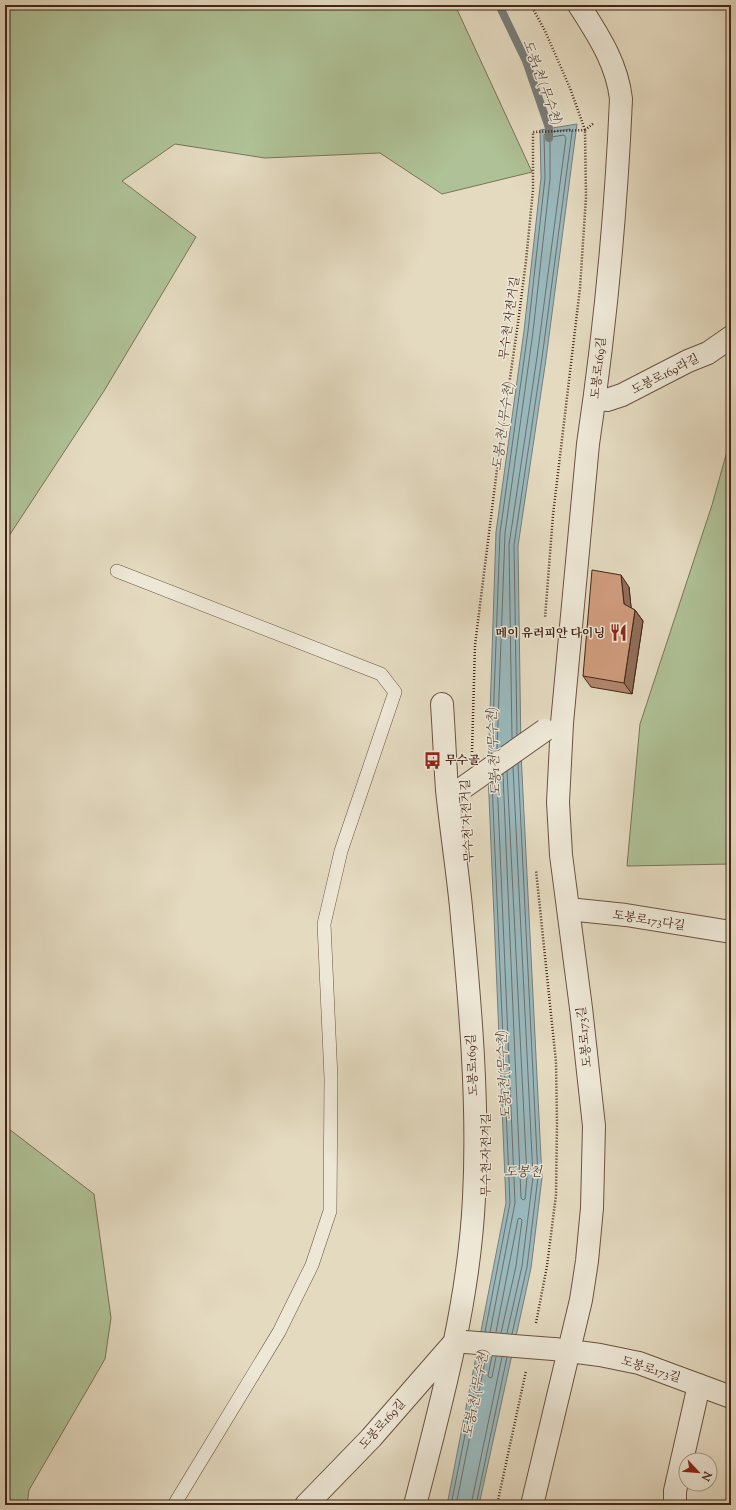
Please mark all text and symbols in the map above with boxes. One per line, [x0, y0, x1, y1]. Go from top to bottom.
water label: 도봉1천 (무수천) [517, 37, 565, 128]
street label: 무수천 자전거길 [495, 275, 525, 361]
street label: 도봉로169길 [587, 336, 611, 400]
street label: 도봉로169라길 [628, 350, 702, 400]
water label: 도봉1천 (무수천) [489, 381, 519, 472]
restaurant icon: 메이 유러피안 다이닝 [608, 623, 628, 643]
place label: 메이 유러피안 다이닝 [496, 625, 605, 643]
water label: 도봉1천 (무수천) [484, 707, 506, 797]
bus stop icon: 무수골 [422, 750, 442, 770]
place label: 무수골 [445, 752, 480, 770]
street label: 무수천 자전거길 [457, 779, 479, 863]
street label: 도봉로173다길 [611, 906, 686, 936]
street label: 도봉로173길 [573, 1005, 597, 1068]
water label: 도봉1천 (무수천) [494, 1030, 516, 1120]
street label: 도봉로169길 [462, 1033, 484, 1097]
street label: 무수천 자전거길 [478, 1113, 496, 1197]
water label: 도봉천 [504, 1164, 543, 1182]
water label: 도봉1천 (무수천) [460, 1348, 494, 1439]
street label: 도봉로173길 [619, 1352, 683, 1388]
street label: 도봉로169길 [355, 1396, 410, 1454]
north arrow [678, 1452, 718, 1492]
text: N [697, 1468, 716, 1484]

